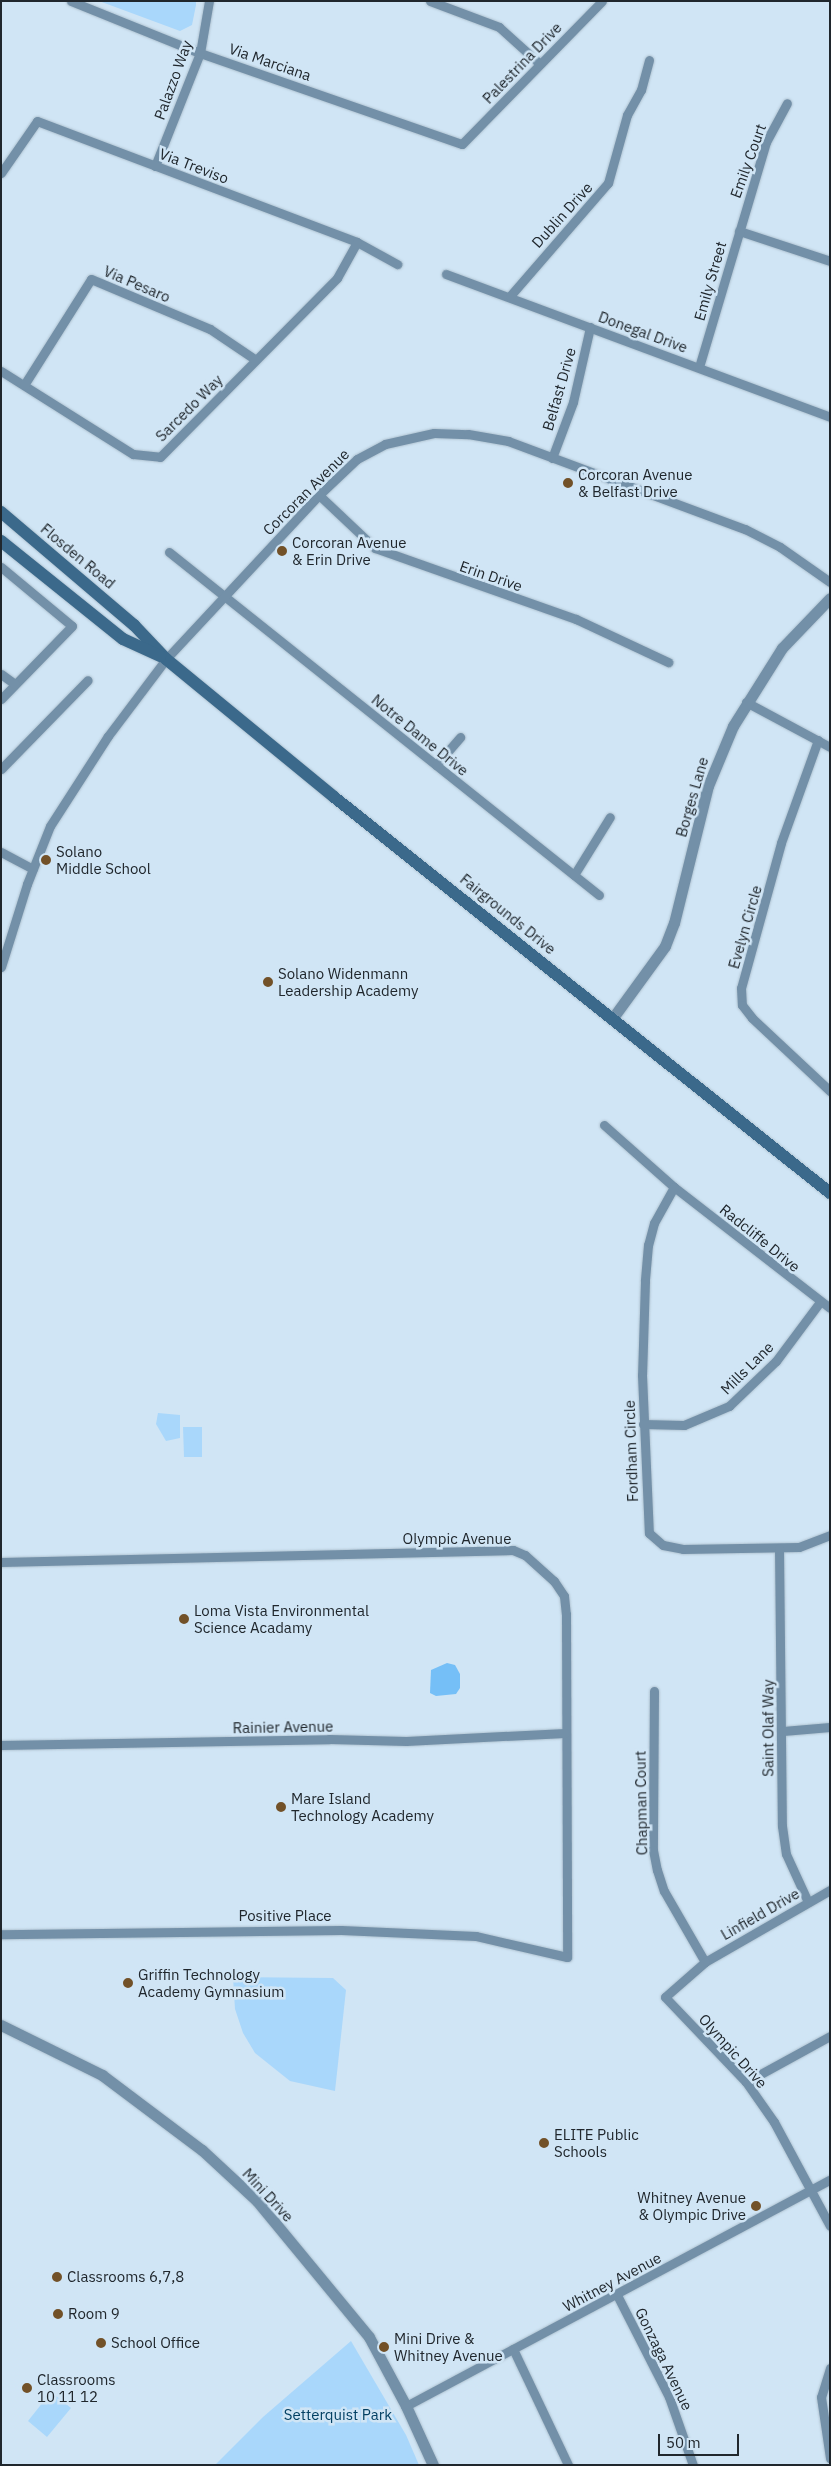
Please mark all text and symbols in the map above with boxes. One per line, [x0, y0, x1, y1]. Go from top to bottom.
street label: Palestrina Drive [479, 19, 565, 107]
street label: Palazzo Way [150, 38, 196, 122]
street label: Via Marciana [226, 40, 314, 84]
street label: Emily Court [726, 121, 770, 201]
street label: Via Treviso [157, 145, 231, 187]
street label: Dublin Drive [528, 179, 596, 251]
street label: Emily Street [690, 239, 730, 323]
street label: Via Pesaro [101, 262, 173, 306]
street label: Donegal Drive [596, 308, 690, 356]
street label: Belfast Drive [539, 345, 579, 433]
street label: Sarcedo Way [152, 371, 226, 445]
street label: Corcoran Avenue [259, 445, 353, 539]
place label: Corcoran Avenue & Belfast Drive [578, 465, 693, 500]
marker: Corcoran Avenue & Belfast Drive [562, 477, 574, 489]
street label: Flosden Road [37, 520, 119, 592]
place label: Corcoran Avenue & Erin Drive [292, 533, 407, 568]
marker: Corcoran Avenue & Erin Drive [276, 545, 288, 557]
street label: Erin Drive [457, 557, 525, 595]
street label: Notre Dame Drive [368, 690, 472, 780]
street label: Borges Lane [672, 755, 712, 839]
place label: Solano Middle School [56, 842, 151, 877]
marker: Solano Middle School [40, 854, 52, 866]
street label: Fairgrounds Drive [457, 870, 559, 958]
street label: Evelyn Circle [724, 883, 766, 971]
place label: Solano Widenmann Leadership Academy [278, 964, 418, 999]
marker: Solano Widenmann Leadership Academy [262, 976, 274, 988]
street label: Radcliffe Drive [716, 1200, 804, 1276]
street label: Mills Lane [717, 1338, 777, 1398]
street label: Fordham Circle [620, 1400, 642, 1502]
street label: Olympic Avenue [403, 1530, 511, 1548]
place label: Loma Vista Environmental Science Acadamy [194, 1601, 369, 1636]
marker: Loma Vista Environmental Science Acadamy [178, 1613, 190, 1625]
street label: Saint Olaf Way [759, 1679, 777, 1777]
street label: Rainier Avenue [232, 1717, 334, 1737]
street label: Chapman Court [631, 1750, 651, 1856]
place label: Mare Island Technology Academy [291, 1789, 434, 1824]
marker: Mare Island Technology Academy [275, 1801, 287, 1813]
street label: Linfield Drive [718, 1884, 802, 1944]
street label: Positive Place [238, 1907, 332, 1925]
place label: Griffin Technology Academy Gymnasium [138, 1965, 284, 2000]
marker: Griffin Technology Academy Gymnasium [122, 1977, 134, 1989]
street label: Olympic Drive [695, 2010, 771, 2092]
place label: ELITE Public Schools [554, 2125, 639, 2160]
marker: ELITE Public Schools [538, 2137, 550, 2149]
street label: Mini Drive [239, 2165, 297, 2225]
place label: Whitney Avenue & Olympic Drive [637, 2188, 746, 2223]
marker: Whitney Avenue & Olympic Drive [750, 2200, 762, 2212]
street label: Whitney Avenue [560, 2249, 664, 2315]
place label: Classrooms 6,7,8 [67, 2268, 184, 2286]
marker: Classrooms 6,7,8 [51, 2271, 63, 2283]
place label: Room 9 [68, 2305, 120, 2323]
street label: Gonzaga Avenue [631, 2305, 697, 2413]
marker: Room 9 [52, 2308, 64, 2320]
place label: Mini Drive & Whitney Avenue [394, 2329, 503, 2364]
place label: School Office [111, 2334, 200, 2352]
marker: School Office [95, 2337, 107, 2349]
marker: Mini Drive & Whitney Avenue [378, 2341, 390, 2353]
place label: Classrooms 10 11 12 [37, 2370, 116, 2405]
marker: Classrooms 10 11 12 [21, 2382, 33, 2394]
park label: Setterquist Park [284, 2406, 392, 2424]
scale bar [661, 2424, 742, 2456]
text: 50 m [666, 2433, 701, 2452]

